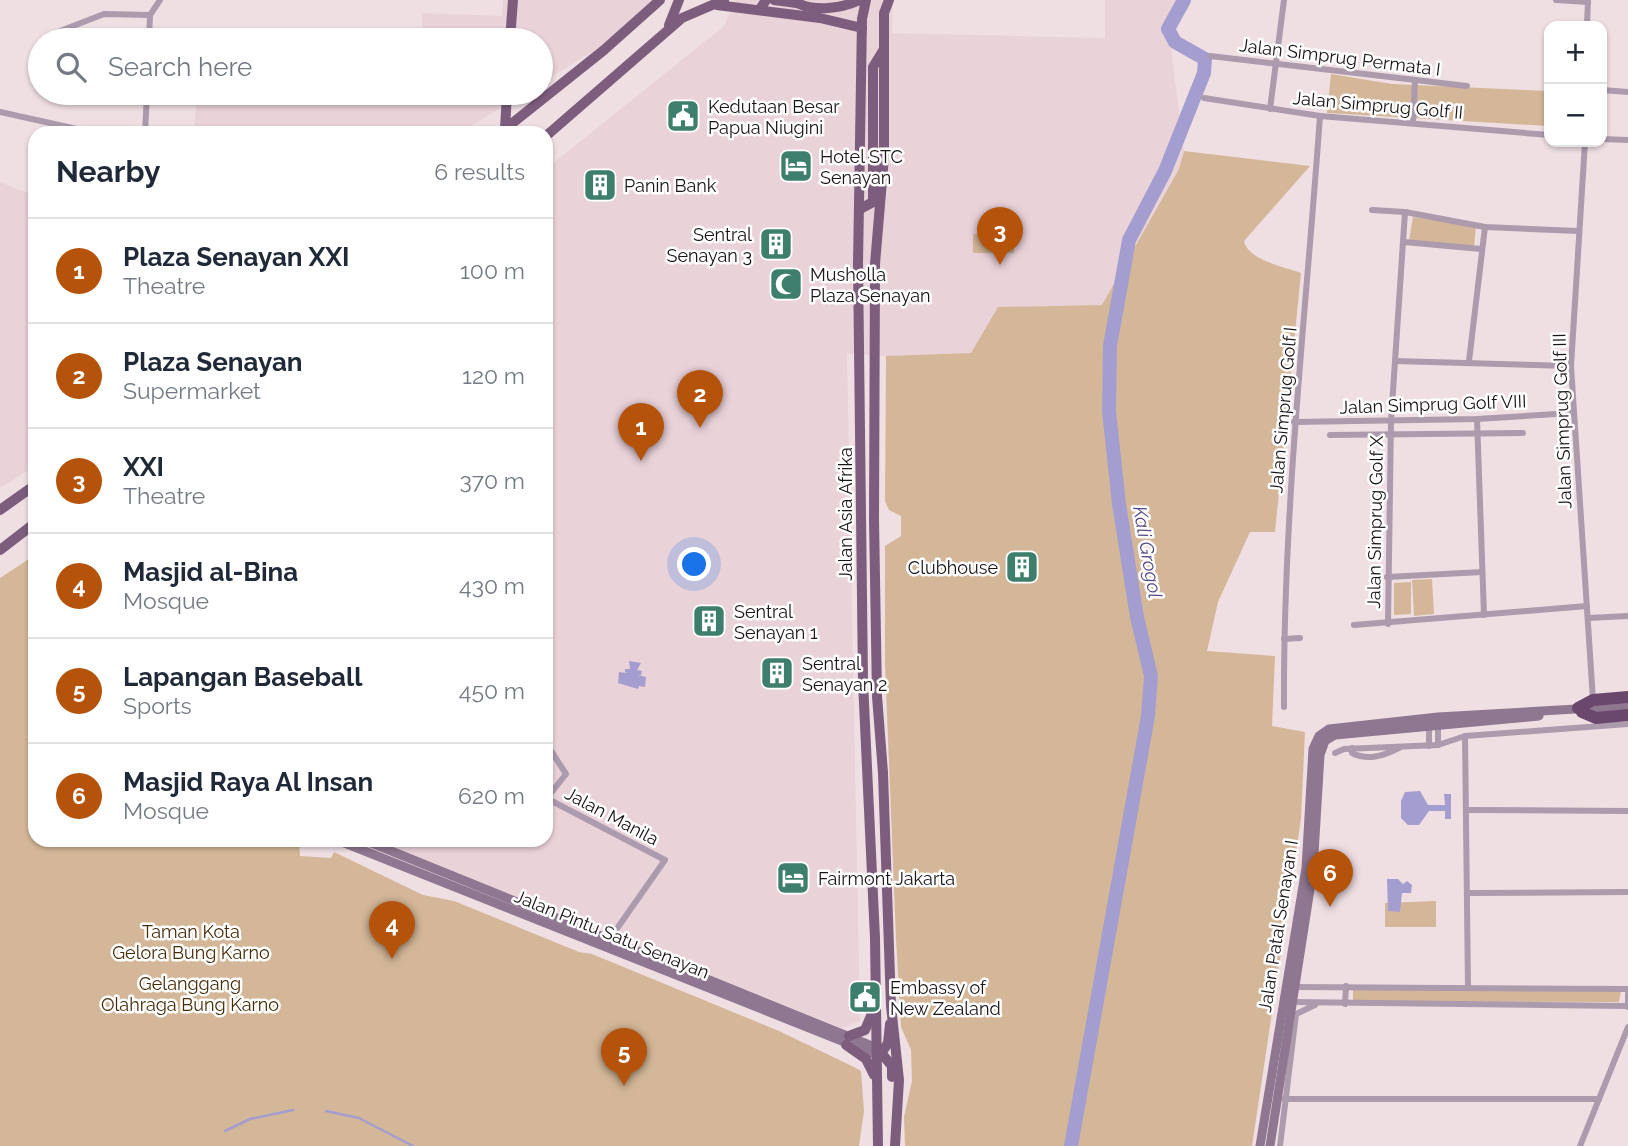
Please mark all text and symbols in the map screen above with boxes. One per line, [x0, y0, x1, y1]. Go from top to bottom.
map controls [1544, 21, 1607, 147]
button: + [1544, 21, 1607, 84]
search box [28, 28, 553, 105]
street label: Jalan Simprug Permata I [1238, 34, 1442, 80]
icon: search [52, 48, 90, 86]
text: Search here [108, 52, 252, 82]
button: − [1544, 84, 1607, 147]
street label: Jalan Simprug Golf II [1292, 87, 1464, 123]
place label: Kedutaan Besar Papua Niugini [708, 96, 840, 138]
public building icon: Kedutaan Besar Papua Niugini [664, 97, 702, 135]
place label: Hotel STC Senayan [820, 146, 903, 188]
hotel icon: Hotel STC Senayan [777, 147, 815, 185]
text: Nearby [56, 154, 160, 189]
text: 6 results [434, 158, 525, 185]
building icon: Panin Bank [581, 166, 619, 204]
place label: Panin Bank [624, 175, 717, 196]
pin: 3 [977, 207, 1023, 265]
place label: Sentral Senayan 3 [666, 224, 752, 266]
building icon: Sentral Senayan 3 [757, 225, 795, 263]
text: Plaza Senayan XXI [123, 242, 350, 272]
text: 1 [73, 257, 85, 284]
text: 100 m [460, 257, 525, 284]
place label: Musholla Plaza Senayan [810, 264, 930, 306]
mosque icon: Musholla Plaza Senayan [767, 265, 805, 303]
text: Theatre [123, 272, 205, 299]
street label: Jalan Simprug Golf I [1265, 326, 1301, 494]
street label: Jalan Simprug Golf III [1548, 333, 1576, 509]
text: Plaza Senayan [123, 347, 303, 377]
text: 2 [73, 362, 85, 389]
text: 120 m [462, 362, 525, 389]
pin: 2 [677, 370, 723, 428]
text: Supermarket [123, 377, 261, 404]
street label: Jalan Simprug Golf VIII [1339, 390, 1527, 418]
pin: 1 [618, 403, 664, 461]
street label: Jalan Simprug Golf X [1363, 435, 1387, 609]
street label: Jalan Asia Afrika [835, 447, 856, 581]
text: XXI [123, 452, 164, 482]
text: 3 [73, 467, 85, 494]
text: 370 m [460, 467, 525, 494]
text: Theatre [123, 482, 205, 509]
water label: Kali Grogol [1129, 504, 1167, 600]
your location [677, 547, 711, 581]
building icon: Clubhouse [1003, 548, 1041, 586]
text: Masjid al-Bina [123, 557, 298, 587]
place label: Clubhouse [908, 557, 998, 578]
text: 4 [72, 572, 86, 599]
text: 430 m [459, 572, 525, 599]
text: Mosque [123, 587, 209, 614]
place label: Sentral Senayan 1 [734, 601, 818, 643]
building icon: Sentral Senayan 1 [690, 602, 728, 640]
place label: Sentral Senayan 2 [802, 653, 887, 695]
building icon: Sentral Senayan 2 [758, 654, 796, 692]
text: Lapangan Baseball [123, 662, 363, 692]
text: 5 [73, 677, 85, 704]
text: 450 m [459, 677, 525, 704]
text: Sports [123, 692, 192, 719]
text: Masjid Raya Al Insan [123, 767, 373, 797]
text: 6 [72, 782, 86, 809]
text: 620 m [458, 782, 525, 809]
street label: Jalan Manila [562, 783, 662, 849]
text: Mosque [123, 797, 209, 824]
street label: Jalan Patal Senayan I [1254, 838, 1302, 1014]
pin: 6 [1307, 849, 1353, 907]
hotel icon: Fairmont Jakarta [774, 859, 812, 897]
place label: Fairmont Jakarta [818, 868, 955, 889]
street label: Jalan Pintu Satu Senayan [512, 885, 712, 983]
pin: 4 [369, 901, 415, 959]
park label: Taman Kota Gelora Bung Karno [112, 921, 270, 963]
park label: Gelanggang Olahraga Bung Karno [101, 973, 279, 1015]
place label: Embassy of New Zealand [890, 977, 1001, 1019]
public building icon: Embassy of New Zealand [846, 978, 884, 1016]
pin: 5 [601, 1028, 647, 1086]

